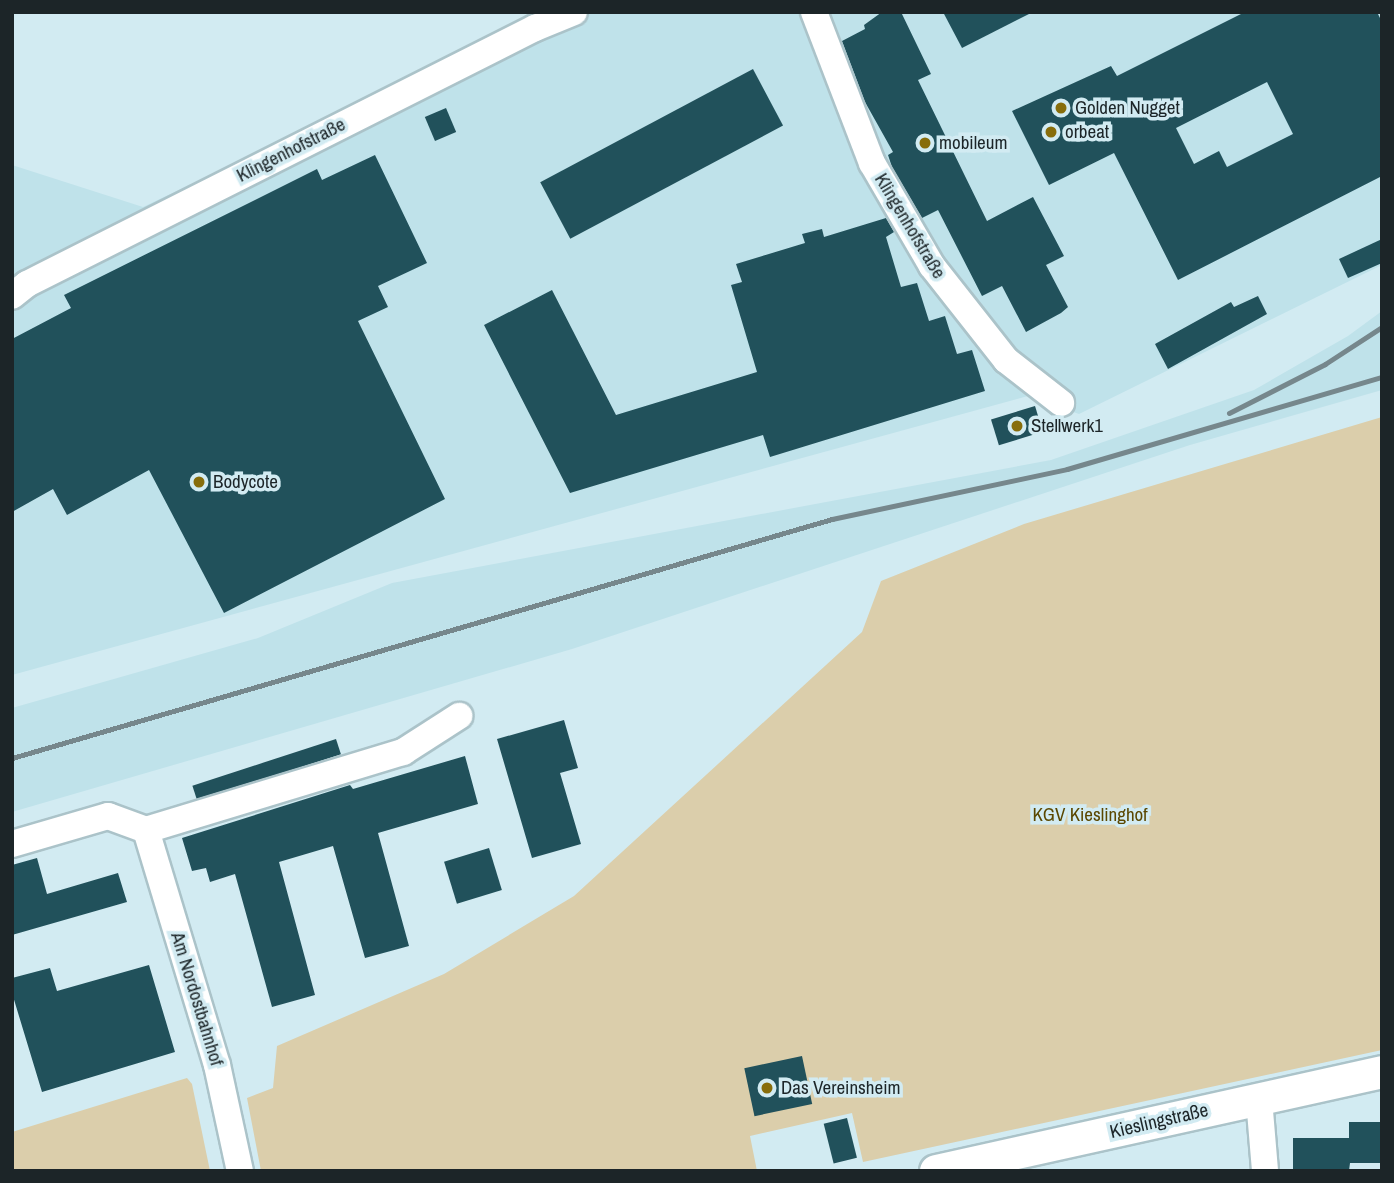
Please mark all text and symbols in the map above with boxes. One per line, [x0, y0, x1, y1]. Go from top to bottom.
place label: Golden Nugget [1075, 97, 1180, 119]
marker: Golden Nugget [1053, 100, 1069, 116]
street label: Klingenhofstraße [233, 113, 349, 187]
place label: orbeat [1065, 121, 1109, 143]
marker: orbeat [1043, 124, 1059, 140]
place label: mobileum [939, 132, 1007, 154]
marker: mobileum [917, 135, 933, 151]
street label: Klingenhofstraße [870, 169, 950, 283]
place label: Stellwerk1 [1031, 415, 1103, 437]
marker: Stellwerk1 [1009, 418, 1025, 434]
place label: Bodycote [213, 471, 278, 493]
marker: Bodycote [191, 474, 207, 490]
park label: KGV Kieslinghof [1032, 804, 1148, 826]
street label: Am Nordostbahnhof [166, 929, 228, 1069]
place label: Das Vereinsheim [781, 1077, 901, 1099]
marker: Das Vereinsheim [759, 1080, 775, 1096]
street label: Kieslingstraße [1107, 1099, 1211, 1143]

